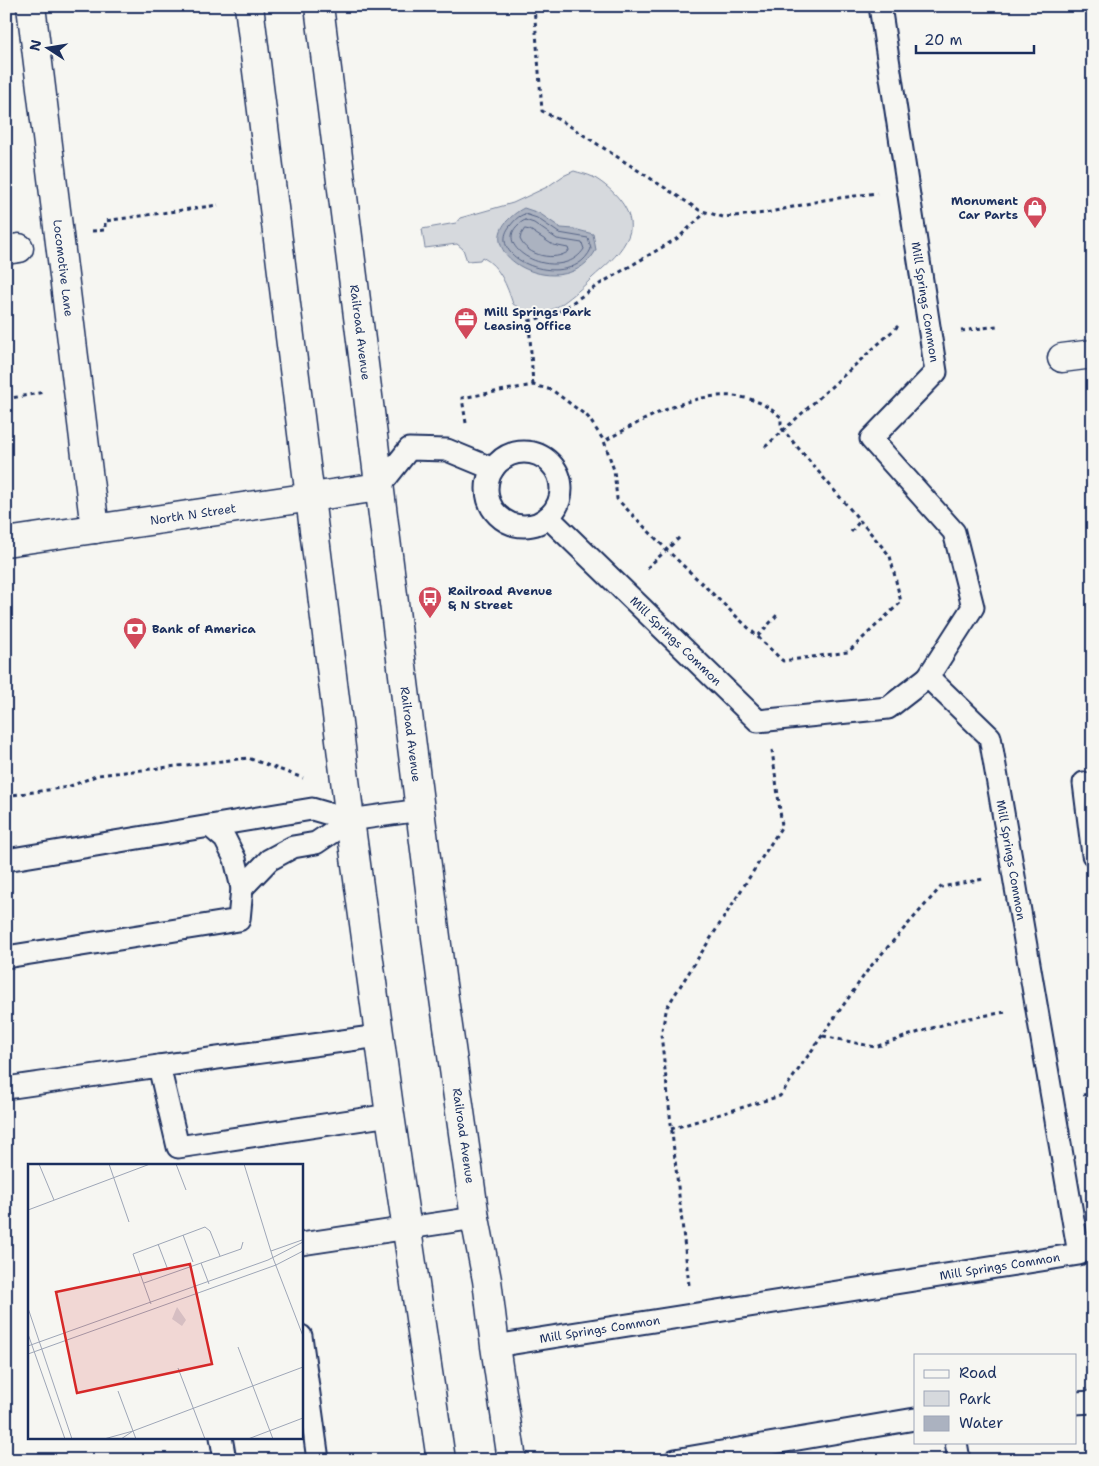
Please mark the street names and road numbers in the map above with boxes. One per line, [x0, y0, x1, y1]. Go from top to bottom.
street label: Locomotive Lane [49, 219, 77, 318]
street label: Mill Springs Common [908, 241, 942, 363]
street label: Railroad Avenue [346, 284, 374, 381]
street label: North N Street [149, 500, 237, 529]
street label: Mill Springs Common [626, 593, 725, 689]
street label: Railroad Avenue [397, 686, 424, 783]
street label: Mill Springs Common [993, 799, 1029, 921]
street label: Railroad Avenue [449, 1087, 478, 1185]
street label: Mill Springs Common [938, 1249, 1061, 1284]
street label: Mill Springs Common [538, 1312, 661, 1347]

